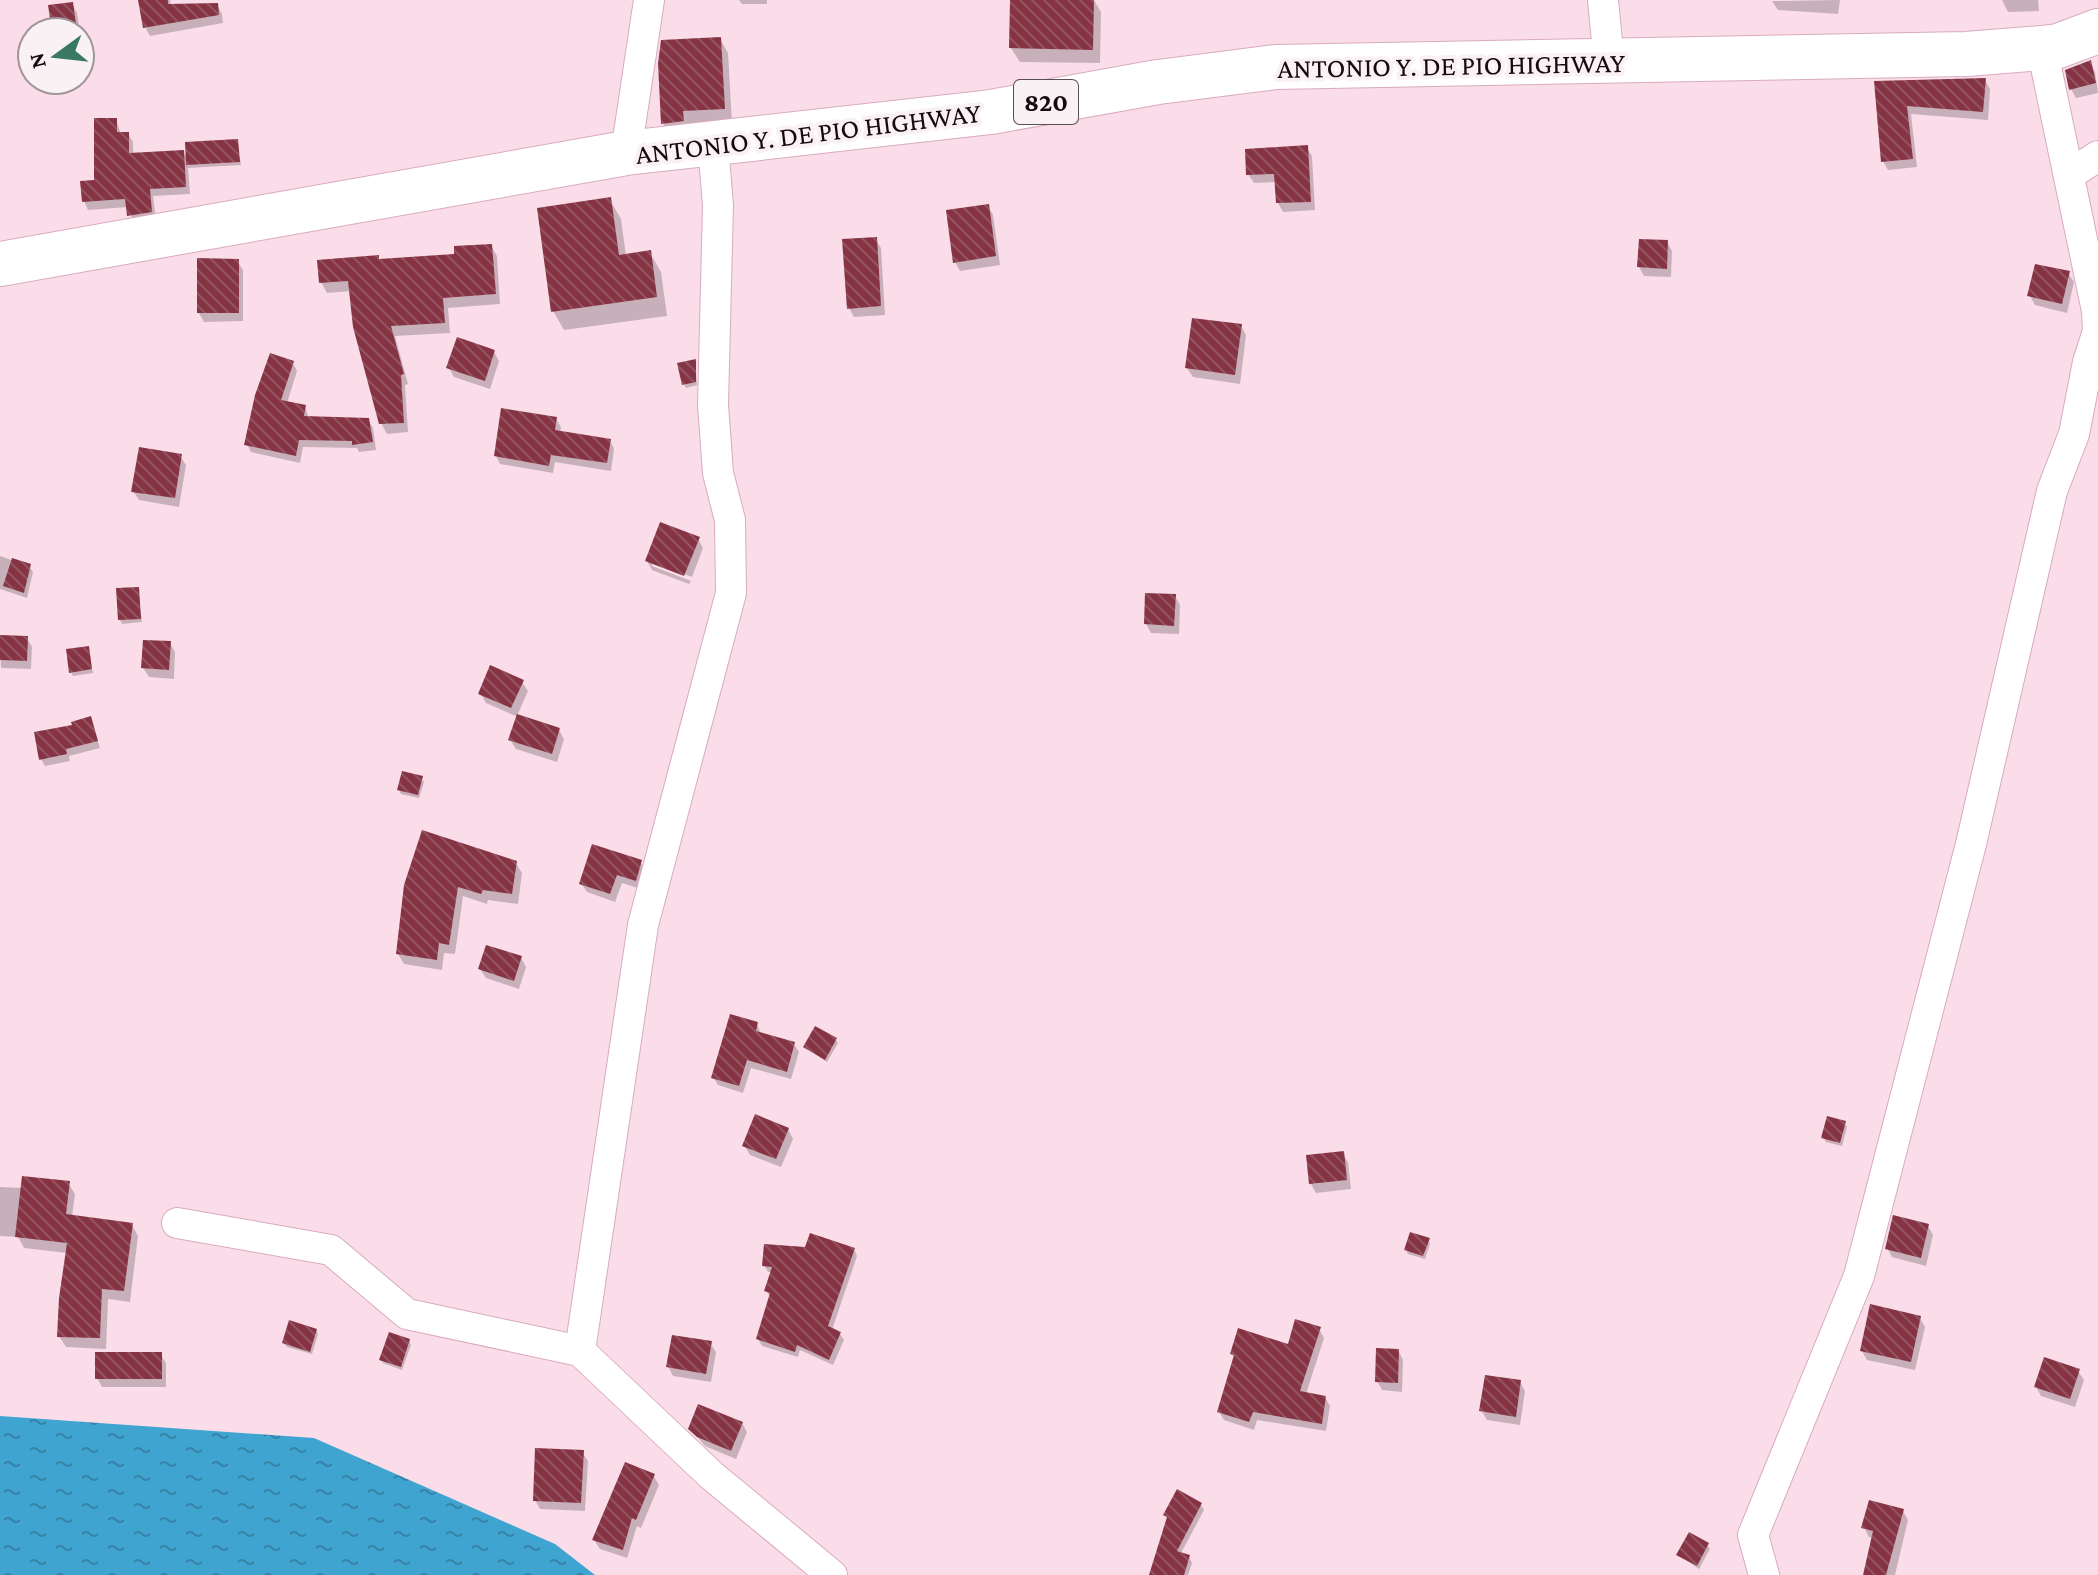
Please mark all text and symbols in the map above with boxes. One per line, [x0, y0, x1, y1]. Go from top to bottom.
north arrow [16, 16, 96, 96]
street label: ANTONIO Y. DE PIO HIGHWAY [1277, 47, 1625, 84]
text: N [23, 51, 51, 72]
road number: 820 [1014, 80, 1078, 124]
street label: ANTONIO Y. DE PIO HIGHWAY [634, 97, 983, 170]

